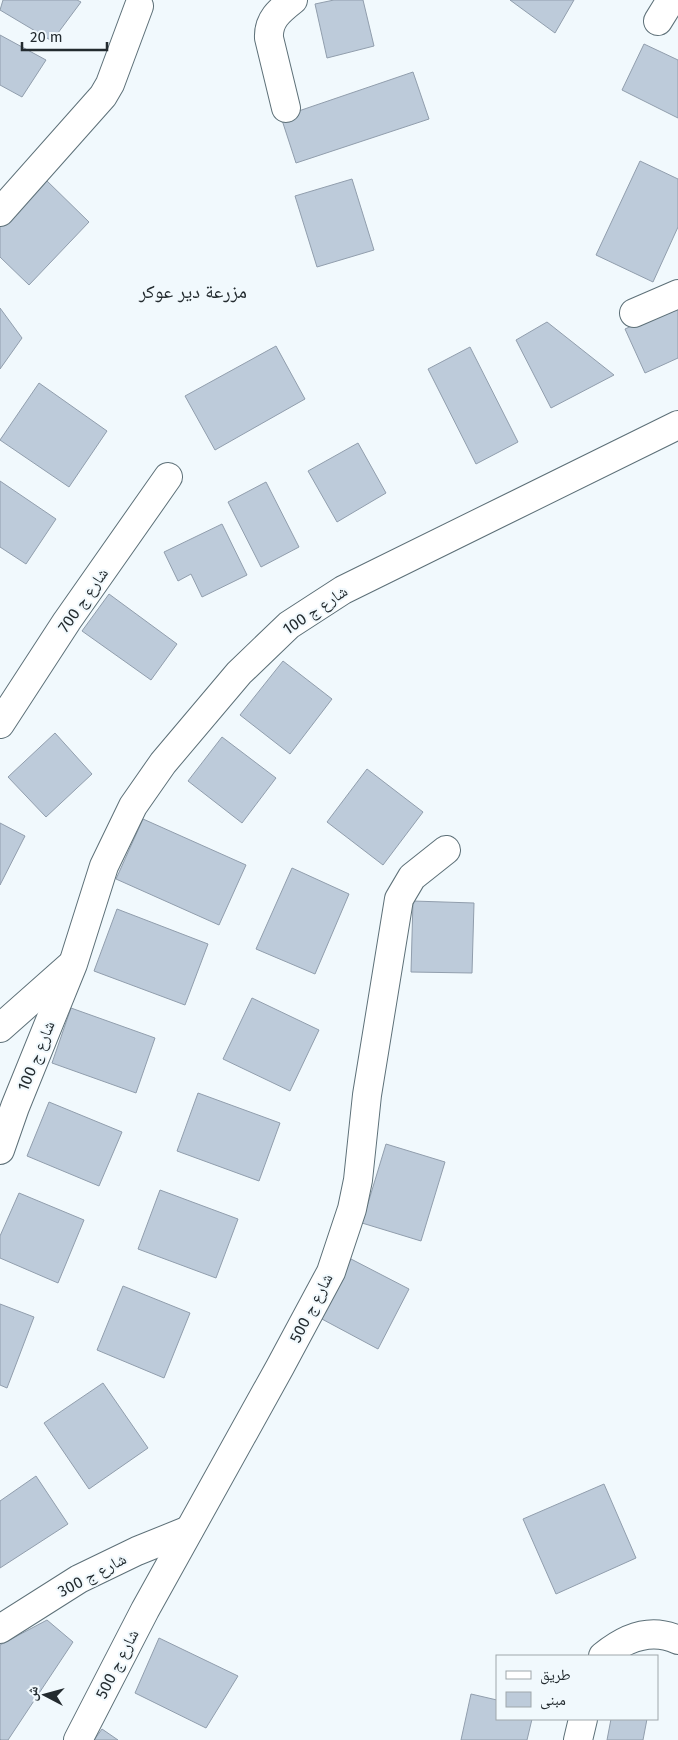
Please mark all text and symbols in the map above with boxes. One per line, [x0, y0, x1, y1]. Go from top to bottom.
scale bar [22, 20, 108, 52]
text: 20 m [30, 28, 63, 46]
district label: مزرعة دير عوكر [138, 280, 247, 303]
street label: شارع ج 700 [54, 564, 113, 636]
street label: شارع ج 100 [279, 581, 351, 639]
street label: شارع ج 100 [13, 1018, 60, 1094]
street label: شارع ج 500 [286, 1270, 337, 1346]
street label: شارع ج 300 [54, 1549, 130, 1602]
street label: شارع ج 500 [92, 1626, 143, 1702]
legend [496, 1655, 658, 1720]
text: طريق [540, 1666, 571, 1685]
north arrow [20, 1670, 70, 1720]
text: ش [23, 1685, 42, 1702]
text: مبنى [540, 1691, 566, 1710]

